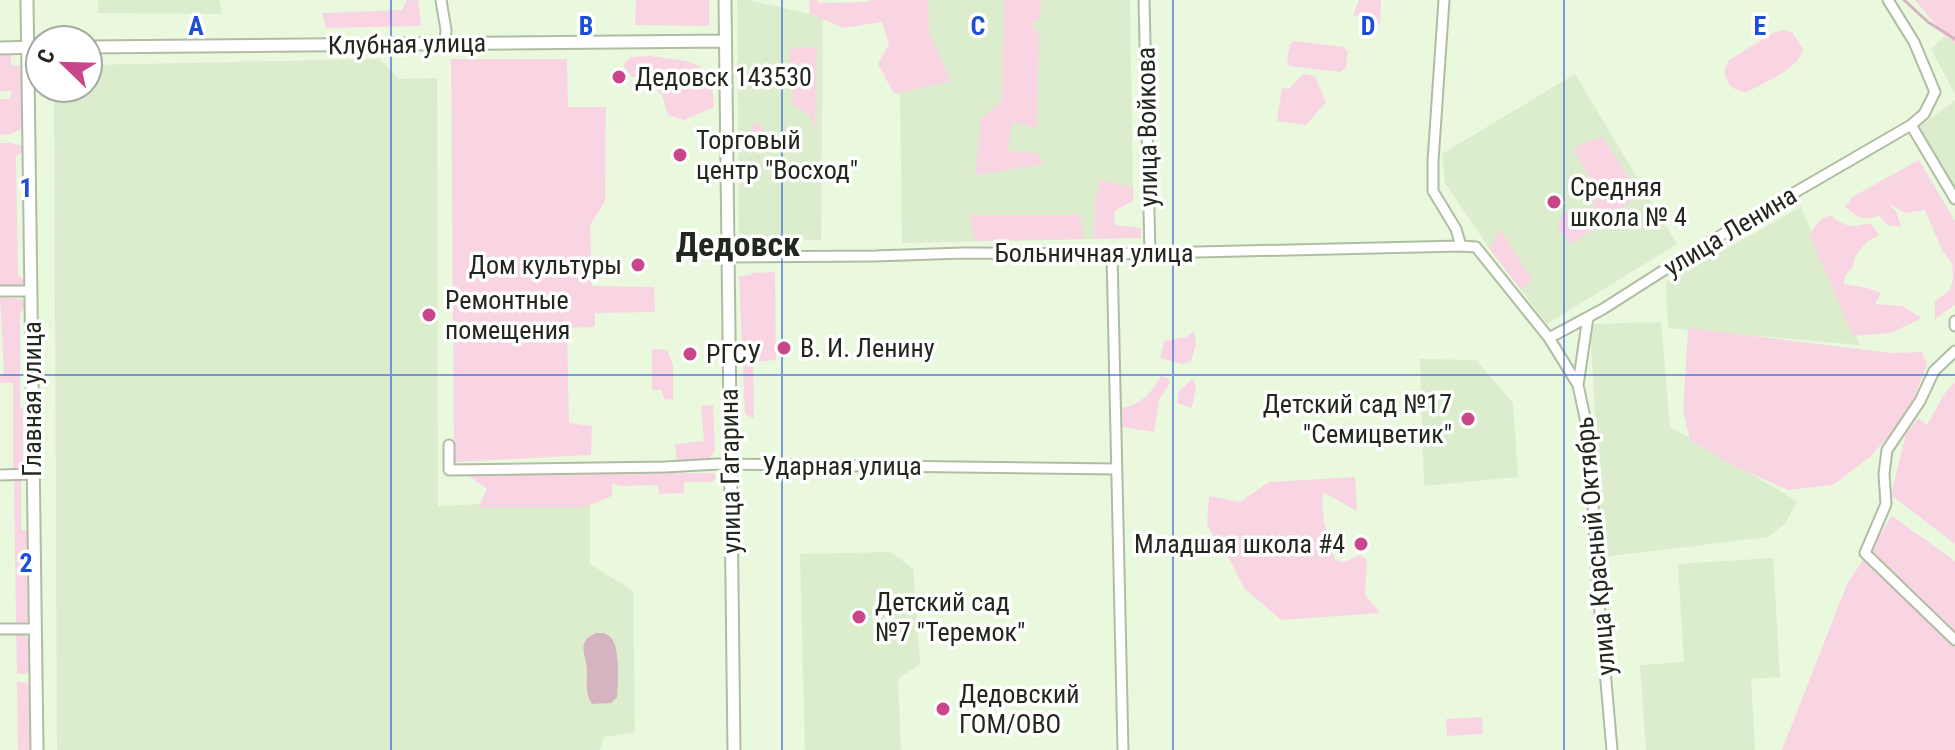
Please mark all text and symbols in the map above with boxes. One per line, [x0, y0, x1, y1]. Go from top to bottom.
text: A [188, 11, 204, 41]
text: B [579, 11, 593, 41]
text: C [971, 11, 986, 41]
text: D [1361, 11, 1375, 41]
text: E [1754, 11, 1767, 41]
north arrow [24, 24, 104, 104]
street label: Клубная улица [328, 28, 486, 60]
text: С [32, 46, 60, 67]
street label: улица Войкова [1131, 47, 1163, 207]
place label: Дедовск 143530 [635, 62, 812, 92]
marker: Дедовск 143530 [610, 68, 628, 86]
place label: Торговый центр "Восход" [696, 125, 858, 185]
marker: Торговый центр "Восход" [671, 146, 689, 164]
place label: Средняя школа № 4 [1570, 172, 1687, 232]
text: 1 [19, 173, 33, 203]
street label: улица Ленина [1658, 180, 1802, 282]
marker: Средняя школа № 4 [1545, 193, 1563, 211]
district label: Дедовск [676, 224, 800, 264]
street label: Больничная улица [995, 238, 1193, 268]
place label: Дом культуры [469, 250, 622, 280]
marker: Дом культуры [629, 256, 647, 274]
place label: Ремонтные помещения [445, 285, 570, 345]
marker: Ремонтные помещения [420, 306, 438, 324]
street label: Главная улица [17, 321, 47, 477]
place label: В. И. Ленину [800, 333, 935, 363]
place label: РГСУ [706, 339, 761, 369]
marker: В. И. Ленину [775, 339, 793, 357]
marker: РГСУ [681, 345, 699, 363]
street label: улица Гагарина [714, 388, 746, 554]
place label: Детский сад №17 "Семицветик" [1263, 389, 1452, 449]
marker: Детский сад №17 "Семицветик" [1459, 410, 1477, 428]
street label: улица Красный Октябрь [1569, 415, 1621, 677]
street label: Ударная улица [762, 451, 922, 481]
place label: Младшая школа #4 [1134, 529, 1345, 559]
marker: Младшая школа #4 [1352, 535, 1370, 553]
text: 2 [19, 548, 33, 578]
place label: Детский сад №7 "Теремок" [875, 587, 1025, 647]
marker: Детский сад №7 "Теремок" [850, 608, 868, 626]
place label: Дедовский ГОМ/ОВО [959, 679, 1079, 739]
marker: Дедовский ГОМ/ОВО [934, 700, 952, 718]

